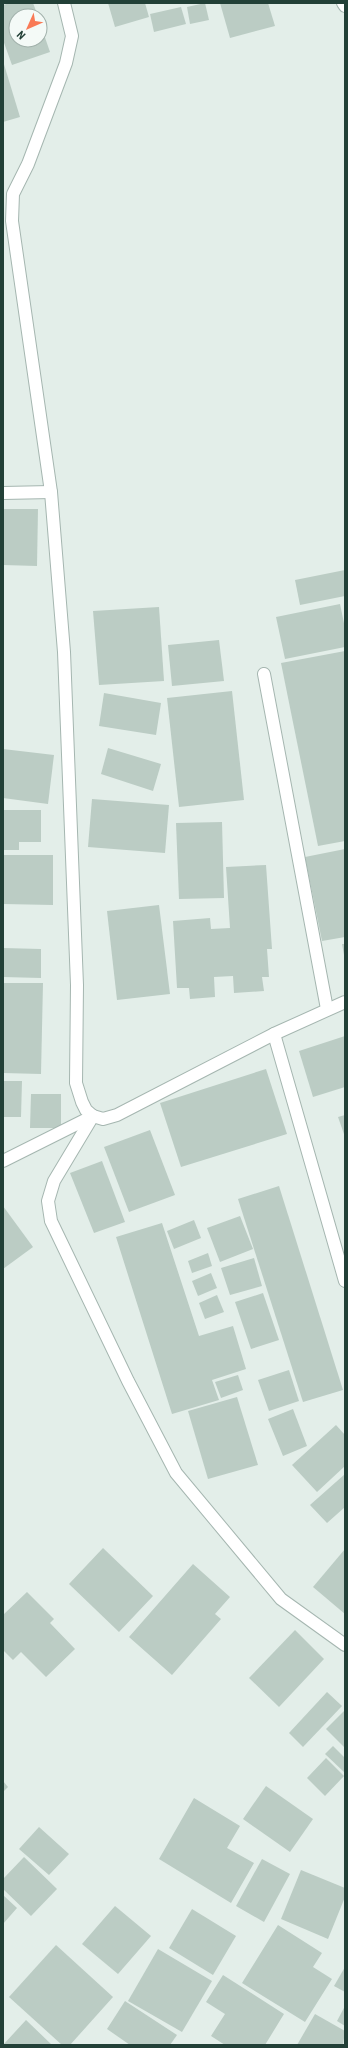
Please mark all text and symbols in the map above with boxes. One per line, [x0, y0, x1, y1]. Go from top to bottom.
north arrow [8, 8, 48, 48]
text: N [14, 28, 28, 42]

